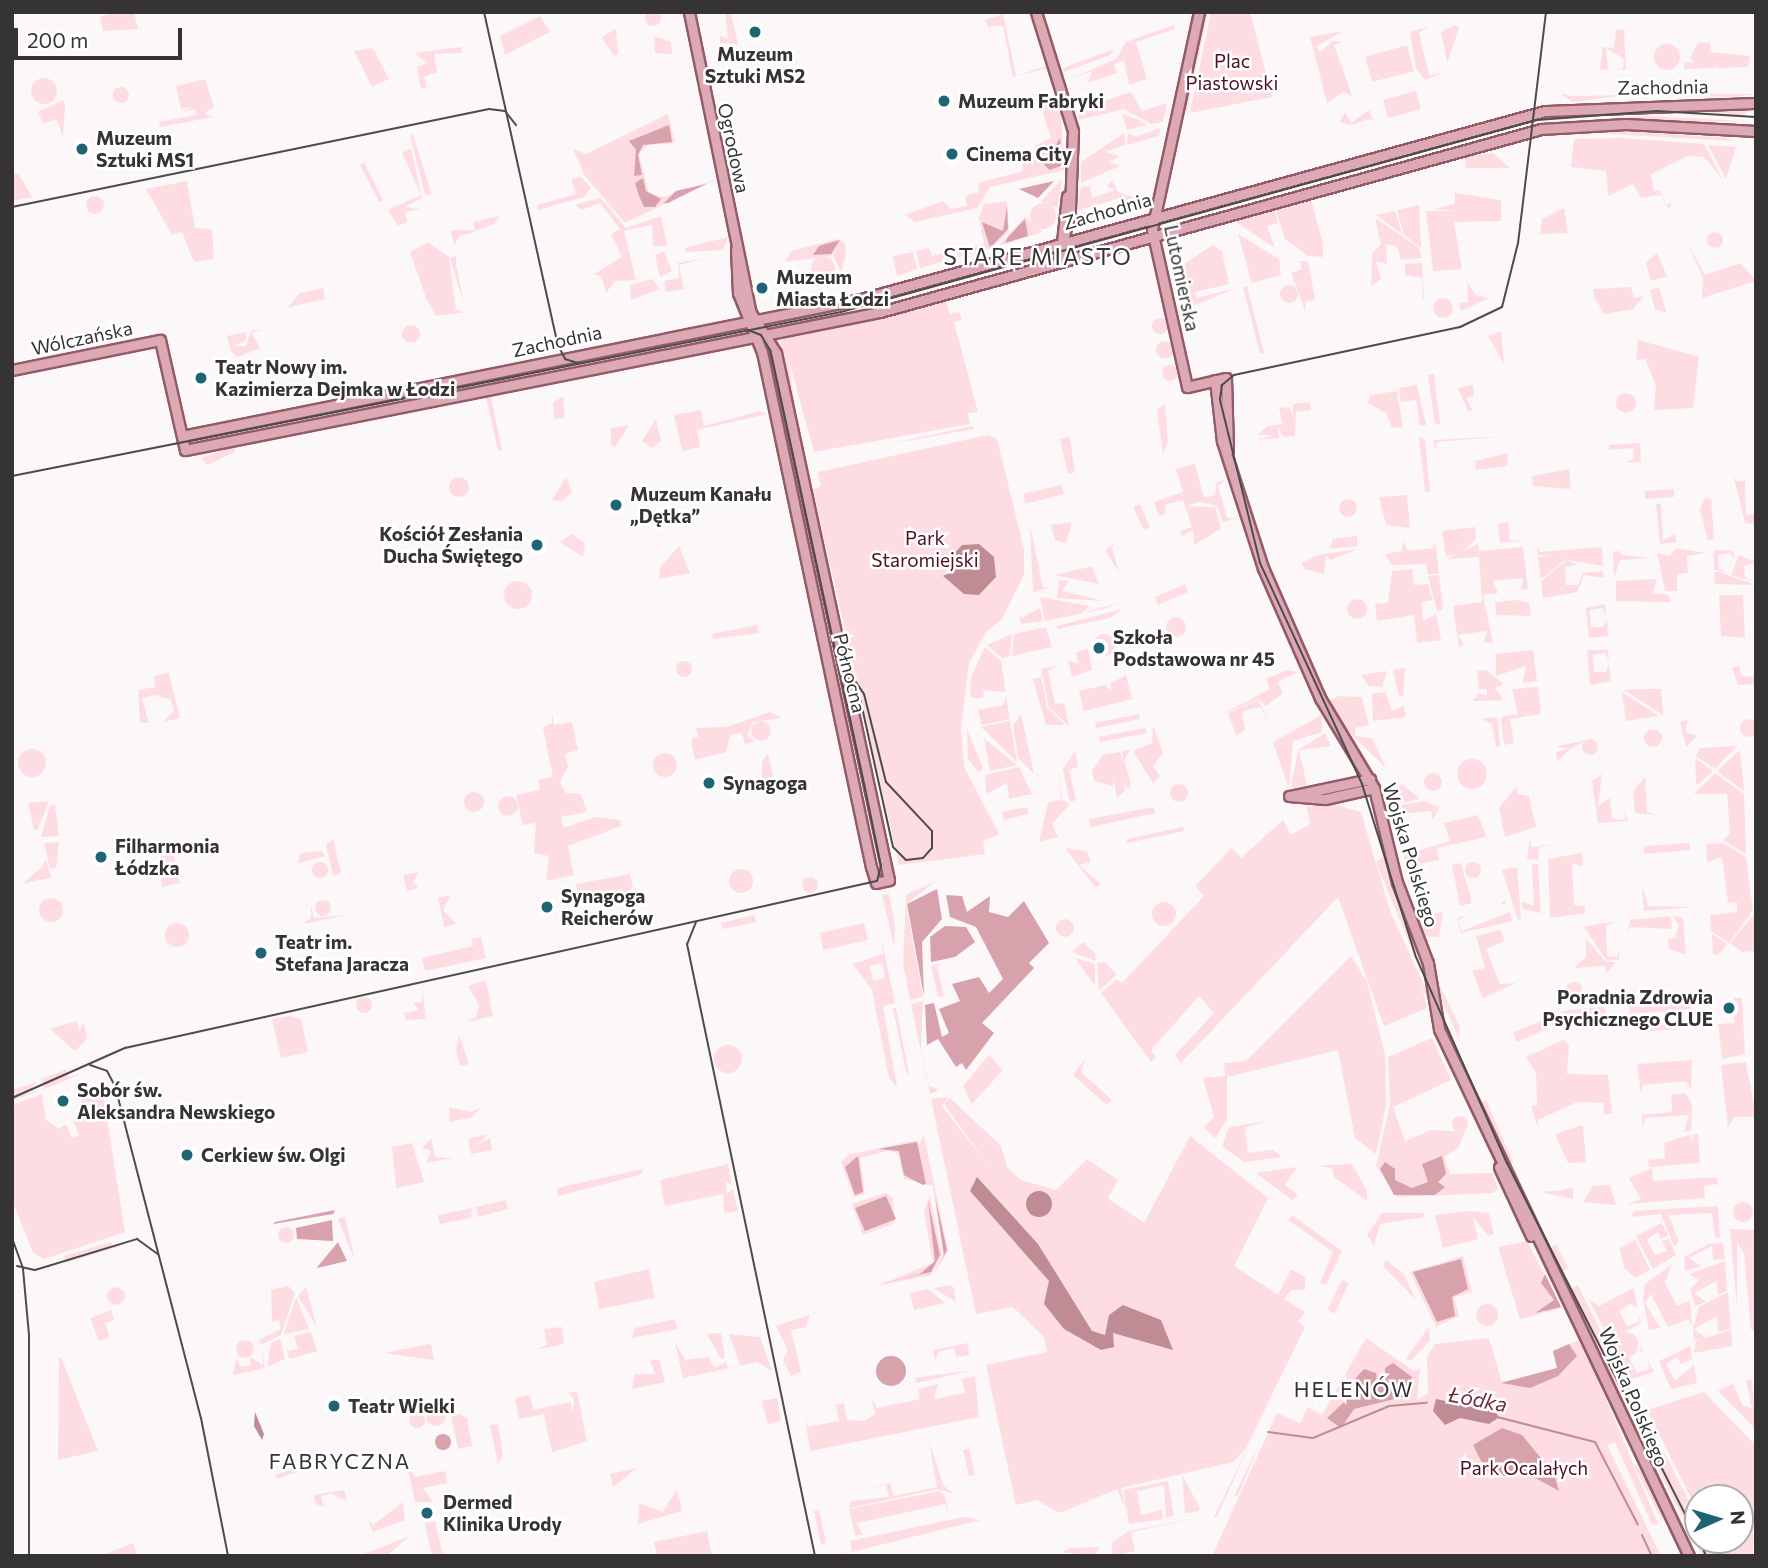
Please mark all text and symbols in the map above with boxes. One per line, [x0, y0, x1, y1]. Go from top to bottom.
scale bar [18, 14, 186, 58]
marker: Muzeum Sztuki MS2 [747, 24, 763, 40]
text: 200 m [27, 27, 88, 52]
place label: Muzeum Sztuki MS2 [705, 43, 805, 87]
park label: Plac Piastowski [1186, 50, 1278, 94]
street label: Zachodnia [1617, 75, 1709, 99]
place label: Muzeum Fabryki [958, 90, 1104, 112]
marker: Muzeum Fabryki [936, 93, 952, 109]
street label: Ogrodowa [713, 101, 755, 195]
place label: Muzeum Sztuki MS1 [96, 127, 194, 171]
marker: Muzeum Sztuki MS1 [74, 141, 90, 157]
place label: Cinema City [966, 143, 1072, 165]
marker: Cinema City [944, 146, 960, 162]
street label: Zachodnia [1060, 187, 1154, 235]
street label: Lutomierska [1160, 223, 1204, 333]
district label: STARE MIASTO [945, 242, 1131, 270]
place label: Muzeum Miasta Łodzi [776, 266, 889, 310]
marker: Muzeum Miasta Łodzi [754, 280, 770, 296]
street label: Wólczańska [29, 316, 135, 360]
street label: Zachodnia [510, 320, 604, 362]
place label: Teatr Nowy im. Kazimierza Dejmka w Łodzi [215, 356, 455, 400]
marker: Teatr Nowy im. Kazimierza Dejmka w Łodzi [193, 370, 209, 386]
place label: Muzeum Kanału „Dętka” [630, 483, 772, 527]
marker: Muzeum Kanału „Dętka” [608, 497, 624, 513]
place label: Kościół Zesłania Ducha Świętego [379, 523, 523, 567]
park label: Park Staromiejski [871, 527, 979, 571]
marker: Kościół Zesłania Ducha Świętego [529, 537, 545, 553]
place label: Szkoła Podstawowa nr 45 [1113, 626, 1275, 670]
street label: Północna [829, 631, 871, 715]
marker: Szkoła Podstawowa nr 45 [1091, 640, 1107, 656]
place label: Synagoga [723, 772, 807, 794]
marker: Synagoga [701, 775, 717, 791]
street label: Wojska Polskiego [1378, 780, 1444, 930]
place label: Filharmonia Łódzka [115, 835, 219, 879]
marker: Filharmonia Łódzka [93, 849, 109, 865]
place label: Synagoga Reicherów [561, 885, 653, 929]
marker: Synagoga Reicherów [539, 899, 555, 915]
place label: Teatr im. Stefana Jaracza [275, 931, 409, 975]
marker: Teatr im. Stefana Jaracza [253, 945, 269, 961]
place label: Poradnia Zdrowia Psychicznego CLUE [1543, 986, 1713, 1030]
marker: Poradnia Zdrowia Psychicznego CLUE [1719, 998, 1739, 1018]
place label: Sobór św. Aleksandra Newskiego [77, 1079, 275, 1123]
marker: Sobór św. Aleksandra Newskiego [55, 1093, 71, 1109]
place label: Cerkiew św. Olgi [201, 1144, 345, 1166]
marker: Cerkiew św. Olgi [179, 1147, 195, 1163]
street label: Wojska Polskiego [1594, 1324, 1674, 1470]
district label: HELENÓW [1295, 1376, 1413, 1402]
water label: Łódka [1447, 1381, 1509, 1417]
place label: Teatr Wielki [348, 1395, 455, 1417]
marker: Teatr Wielki [326, 1398, 342, 1414]
district label: FABRYCZNA [270, 1448, 410, 1474]
park label: Park Ocalałych [1460, 1457, 1588, 1479]
north arrow [1684, 1484, 1754, 1554]
place label: Dermed Klinika Urody [443, 1491, 562, 1535]
marker: Dermed Klinika Urody [417, 1503, 437, 1523]
text: N [1726, 1510, 1750, 1526]

